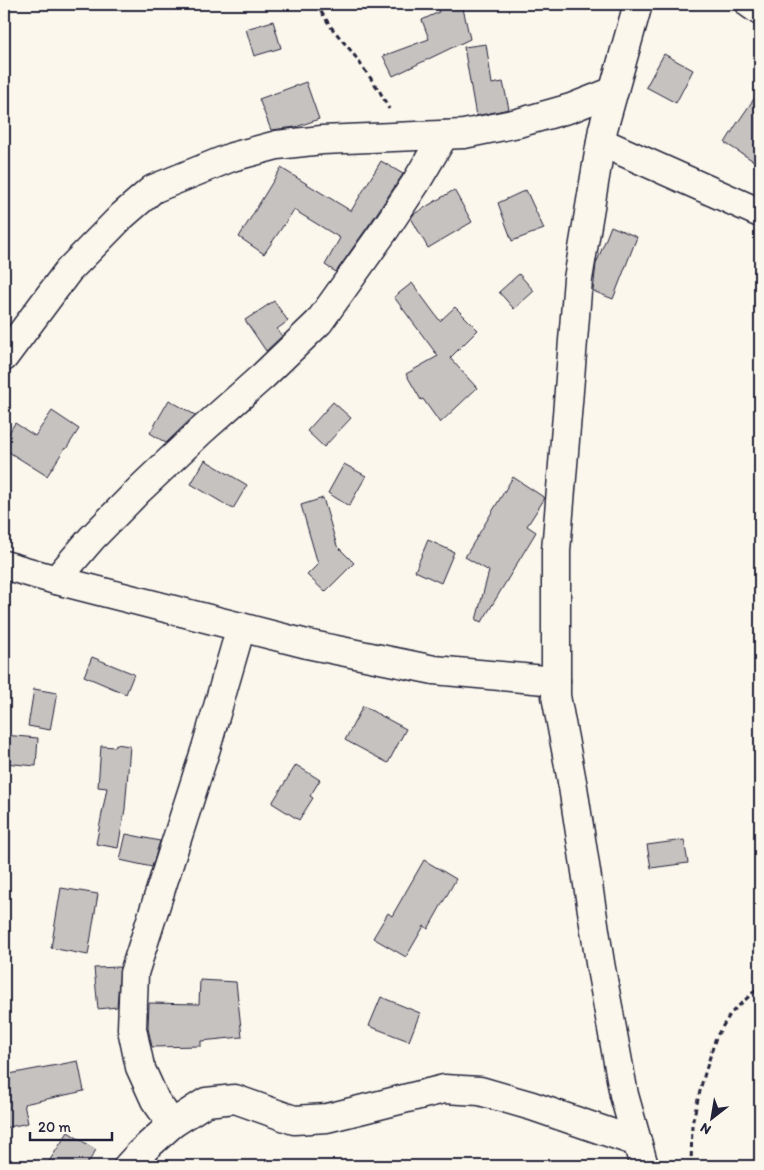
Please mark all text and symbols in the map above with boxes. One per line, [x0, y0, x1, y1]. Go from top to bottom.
north arrow [686, 1092, 736, 1142]
scale bar [30, 1110, 112, 1142]
text: 20 m [38, 1118, 72, 1136]
text: N [697, 1119, 714, 1138]

